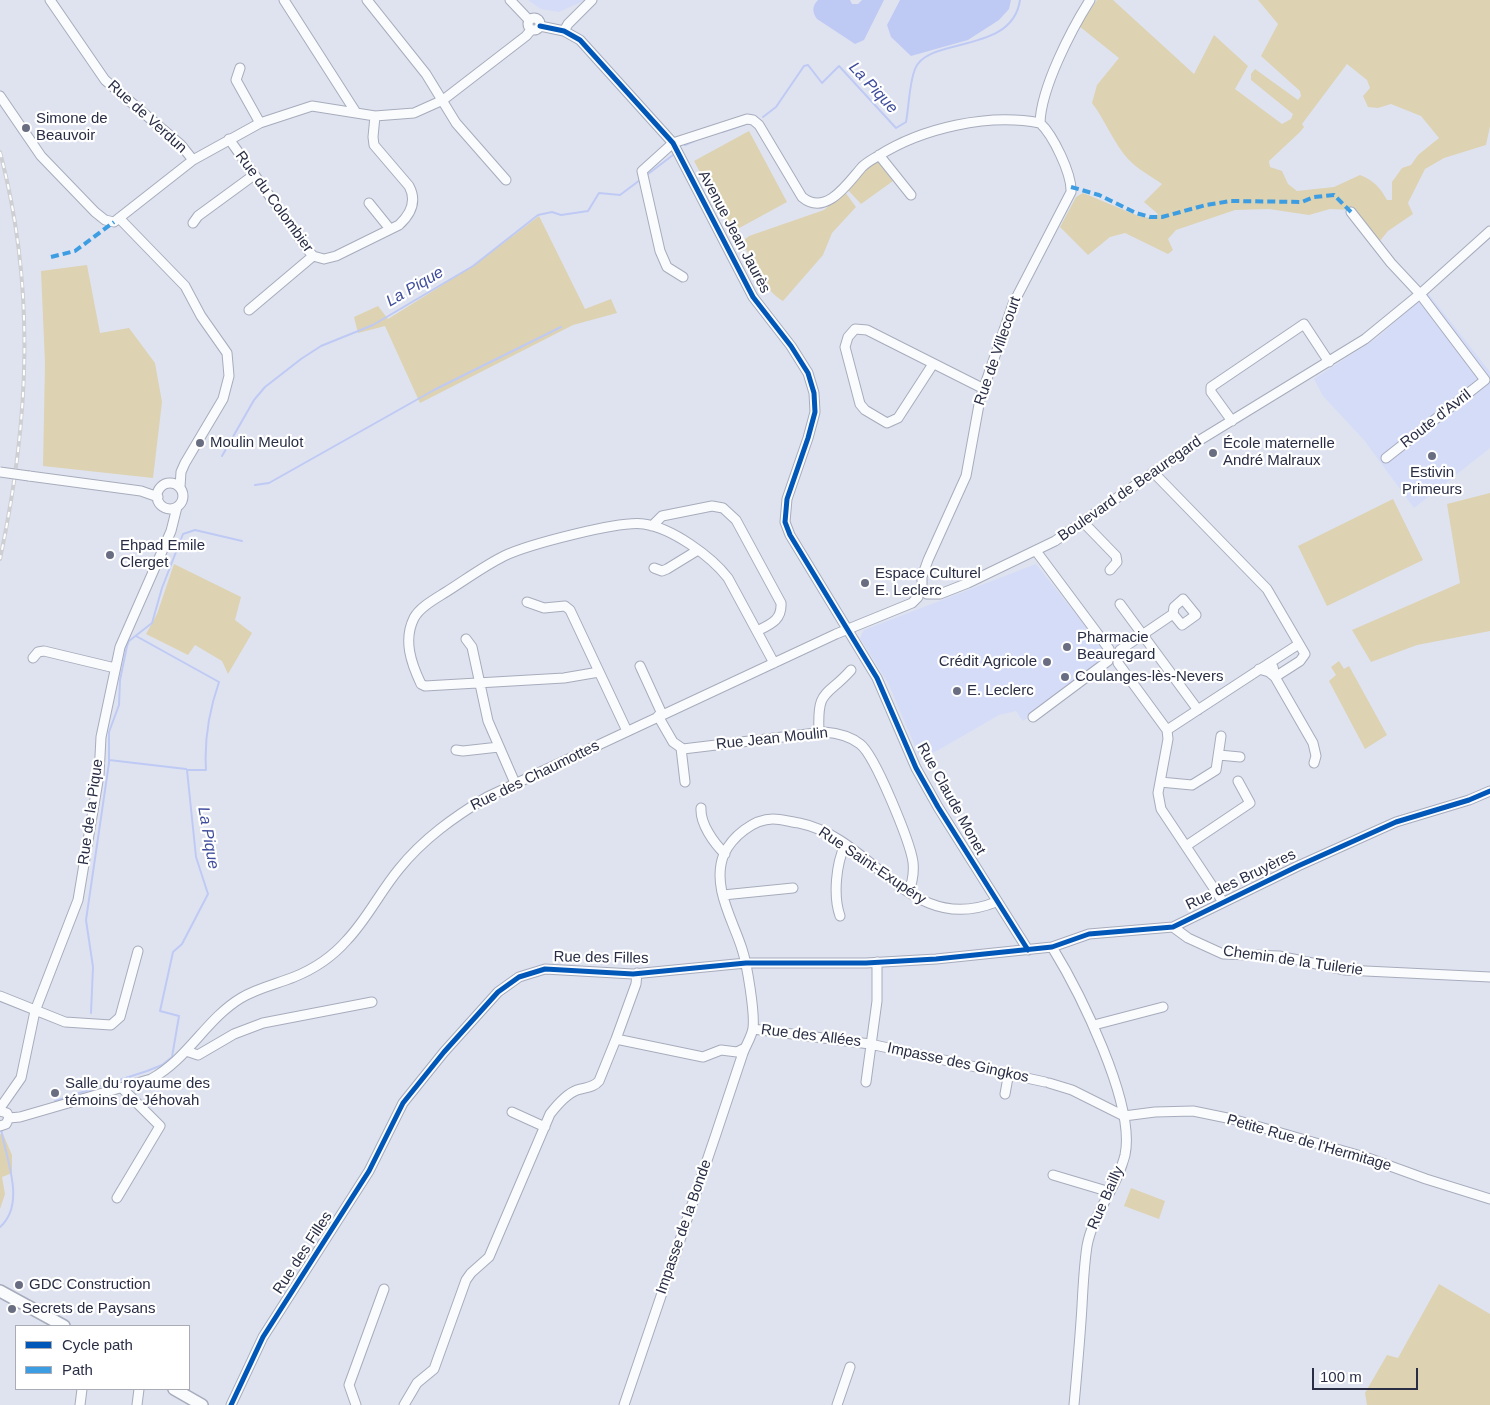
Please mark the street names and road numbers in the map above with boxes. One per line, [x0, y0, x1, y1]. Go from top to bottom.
street label: Rue de Verdun [104, 77, 190, 157]
street label: Rue du Colombier [231, 148, 317, 256]
street label: Avenue Jean Jaurès [694, 168, 774, 296]
street label: Rue de Villecourt [971, 294, 1025, 408]
street label: Route d'Avril [1397, 386, 1475, 452]
street label: Boulevard de Beauregard [1055, 433, 1205, 545]
street label: Rue Jean Moulin [715, 724, 829, 754]
street label: Rue des Chaumottes [468, 737, 602, 815]
street label: Rue Claude Monet [913, 740, 989, 858]
street label: Rue de la Pique [75, 758, 107, 866]
street label: Rue Saint-Exupéry [815, 823, 929, 909]
street label: Rue des Bruyères [1183, 846, 1299, 914]
street label: Chemin de la Tuilerie [1222, 942, 1364, 980]
street label: Rue des Filles [553, 948, 649, 968]
street label: Rue des Allées [760, 1021, 862, 1051]
street label: Impasse des Gingkos [886, 1039, 1030, 1087]
street label: Petite Rue de l'Hermitage [1225, 1111, 1393, 1175]
street label: Impasse de la Bonde [653, 1157, 715, 1297]
street label: Rue Bailly [1084, 1163, 1128, 1233]
street label: Rue des Filles [270, 1208, 336, 1298]

